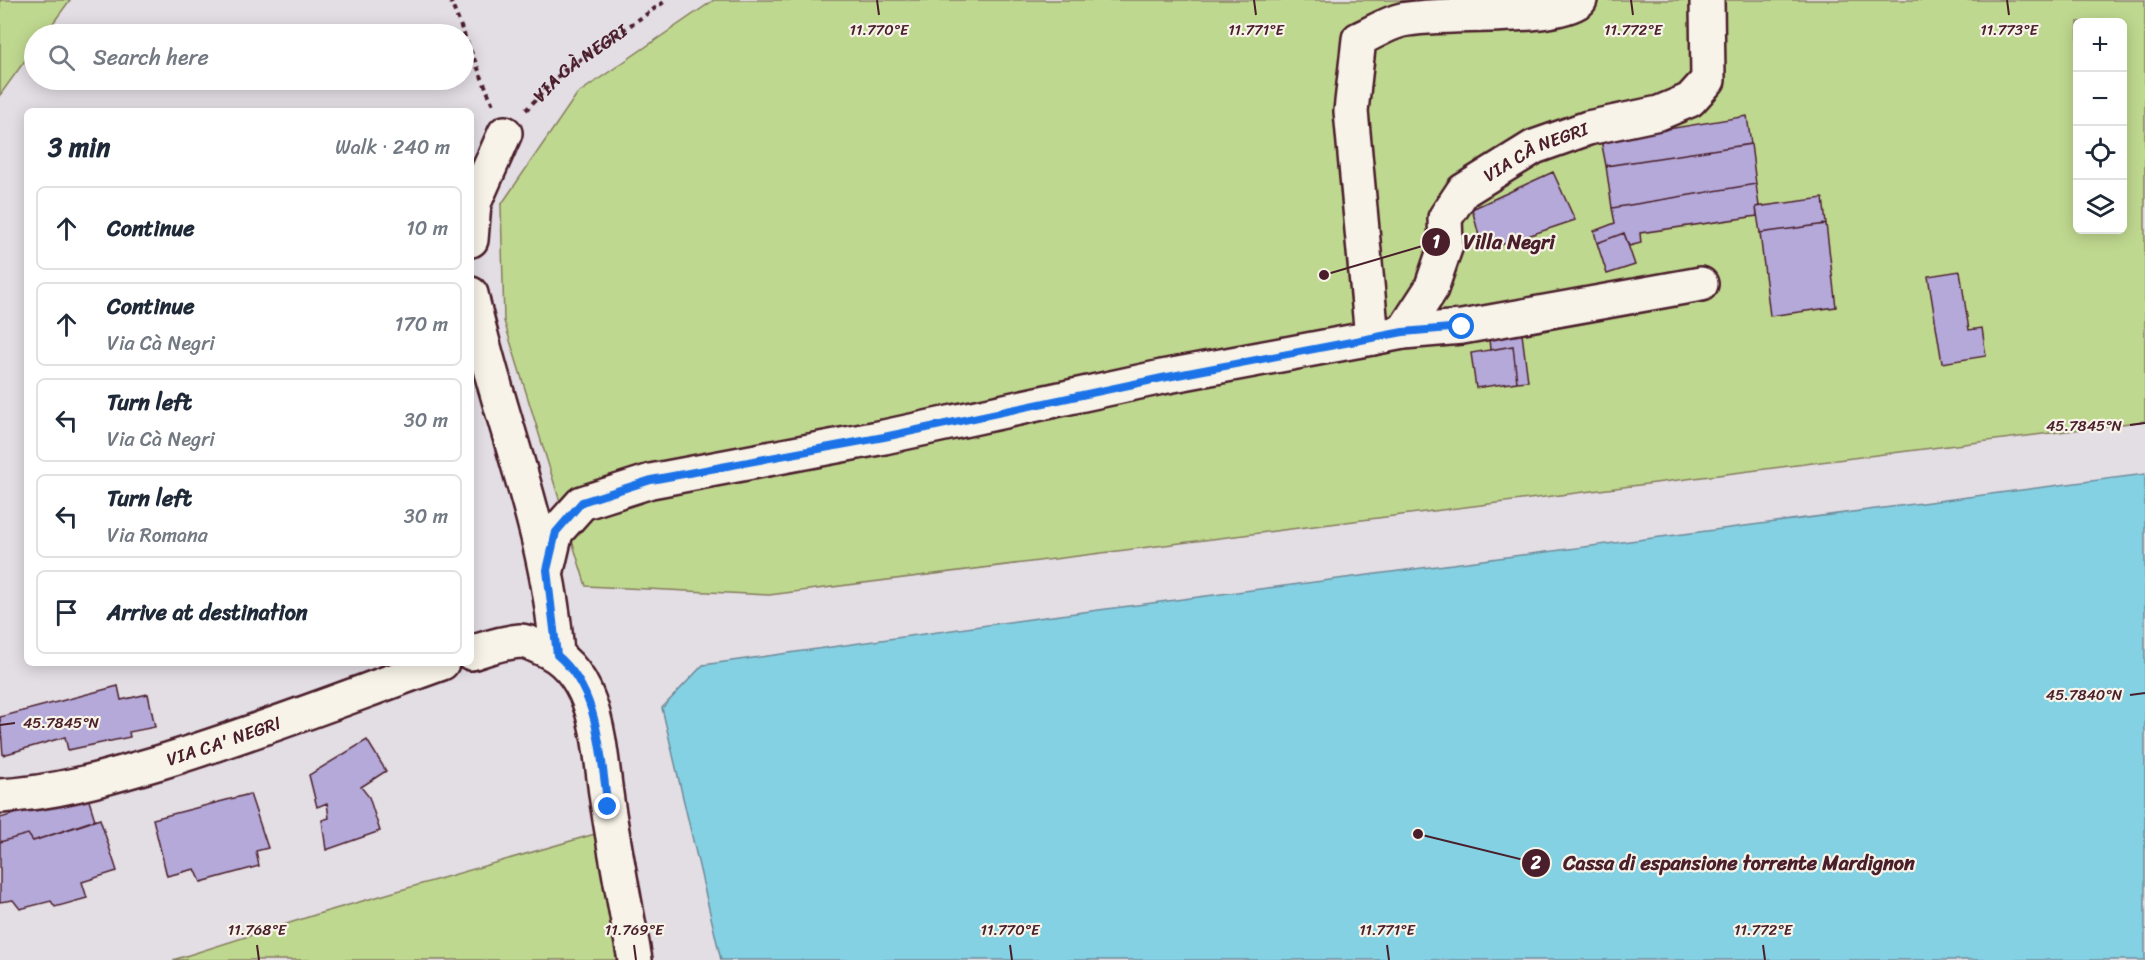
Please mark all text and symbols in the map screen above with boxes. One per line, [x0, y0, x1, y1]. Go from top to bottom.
street label: VIA CÀ NEGRI [525, 14, 636, 110]
text: 11.770°E [850, 17, 910, 43]
text: 11.771°E [1228, 17, 1286, 43]
text: 11.772°E [1604, 17, 1664, 43]
text: 11.773°E [1980, 17, 2039, 43]
map controls [2073, 18, 2127, 234]
button: + [2073, 18, 2127, 72]
search box [24, 24, 474, 90]
text: Search here [93, 38, 209, 77]
icon: search [45, 41, 78, 74]
button: − [2073, 72, 2127, 126]
street label: VIA CÀ NEGRI [1477, 113, 1594, 191]
text: 3 min [48, 124, 110, 170]
button: locate [2073, 126, 2127, 180]
text: Walk · 240 m [335, 130, 450, 165]
button: layers [2073, 180, 2127, 234]
text: Continue [107, 209, 195, 248]
text: 10 m [406, 211, 448, 246]
icon: ahead [50, 212, 83, 245]
callout: Villa Negri [1421, 223, 1567, 261]
text: Villa Negri [1463, 225, 1556, 260]
text: 1 [1432, 226, 1440, 258]
text: Continue [107, 287, 195, 326]
text: 170 m [395, 307, 448, 342]
icon: ahead [50, 308, 83, 341]
route start [1448, 313, 1474, 339]
text: Via Cà Negri [107, 326, 215, 361]
text: Turn left [107, 383, 192, 422]
text: 30 m [404, 403, 448, 438]
icon: left [50, 404, 83, 437]
text: 45.7845°N [2046, 413, 2123, 439]
text: Via Cà Negri [107, 422, 215, 457]
text: Turn left [107, 479, 192, 518]
text: 30 m [404, 499, 448, 534]
icon: left [50, 500, 83, 533]
text: Via Romana [107, 518, 208, 553]
text: Arrive at destination [107, 593, 308, 632]
icon: arrive [50, 596, 83, 629]
text: 45.7840°N [2046, 682, 2123, 708]
street label: VIA CA' NEGRI [162, 707, 286, 775]
text: 45.7845°N [23, 710, 100, 736]
route end [594, 793, 620, 819]
callout: Cassa di espansione torrente Mardignon [1521, 844, 1926, 882]
text: Cassa di espansione torrente Mardignon [1562, 846, 1915, 881]
text: 2 [1530, 847, 1542, 879]
text: 11.768°E [228, 917, 288, 943]
text: 11.769°E [605, 917, 665, 943]
text: 11.770°E [981, 917, 1041, 943]
text: 11.771°E [1359, 917, 1417, 943]
text: 11.772°E [1734, 917, 1794, 943]

